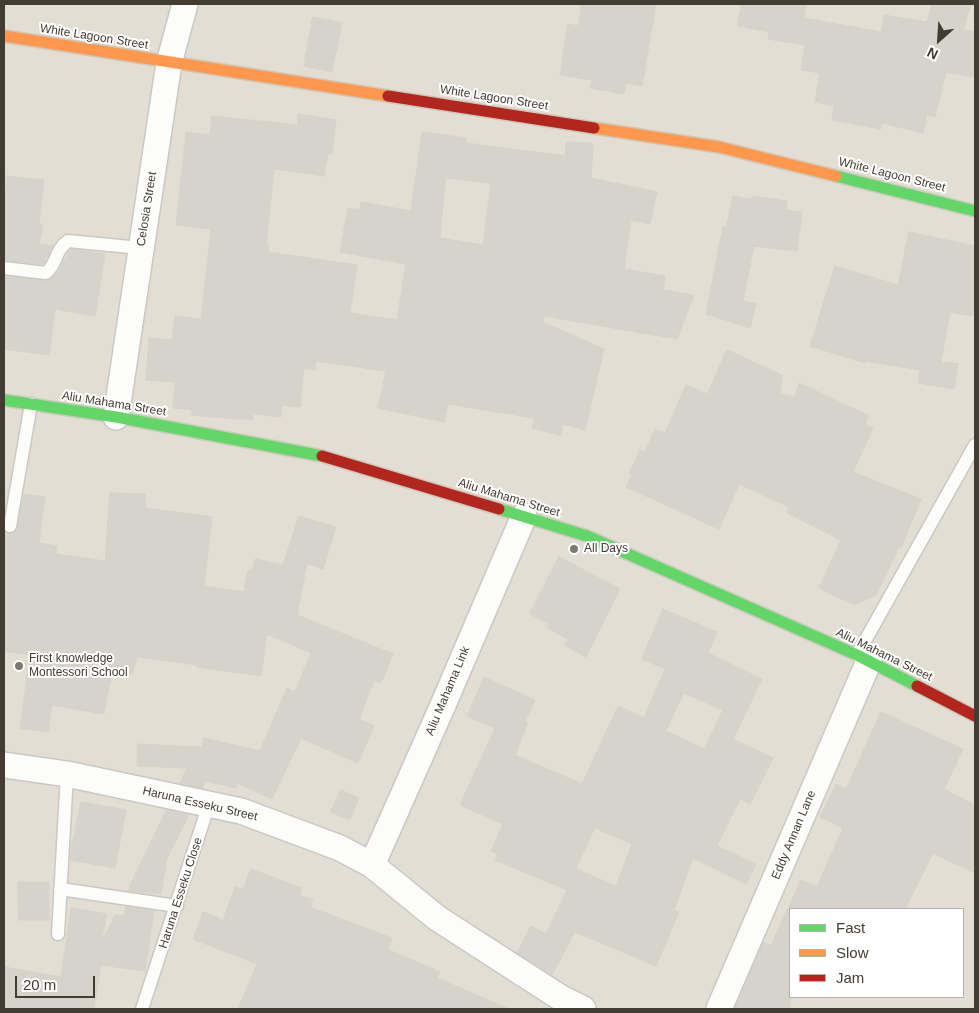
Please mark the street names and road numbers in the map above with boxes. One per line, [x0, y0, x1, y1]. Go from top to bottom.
street label: White Lagoon Street [39, 21, 149, 53]
street label: White Lagoon Street [439, 82, 549, 114]
street label: White Lagoon Street [837, 155, 947, 195]
street label: Celosia Street [134, 171, 160, 247]
street label: Aliu Mahama Street [61, 389, 167, 419]
street label: Aliu Mahama Street [457, 476, 561, 520]
street label: Aliu Mahama Street [833, 625, 935, 685]
street label: Aliu Mahama Link [423, 644, 473, 738]
street label: Haruna Esseku Street [141, 784, 259, 824]
street label: Eddy Annan Lane [769, 788, 819, 882]
street label: Haruna Esseku Close [156, 836, 206, 950]

